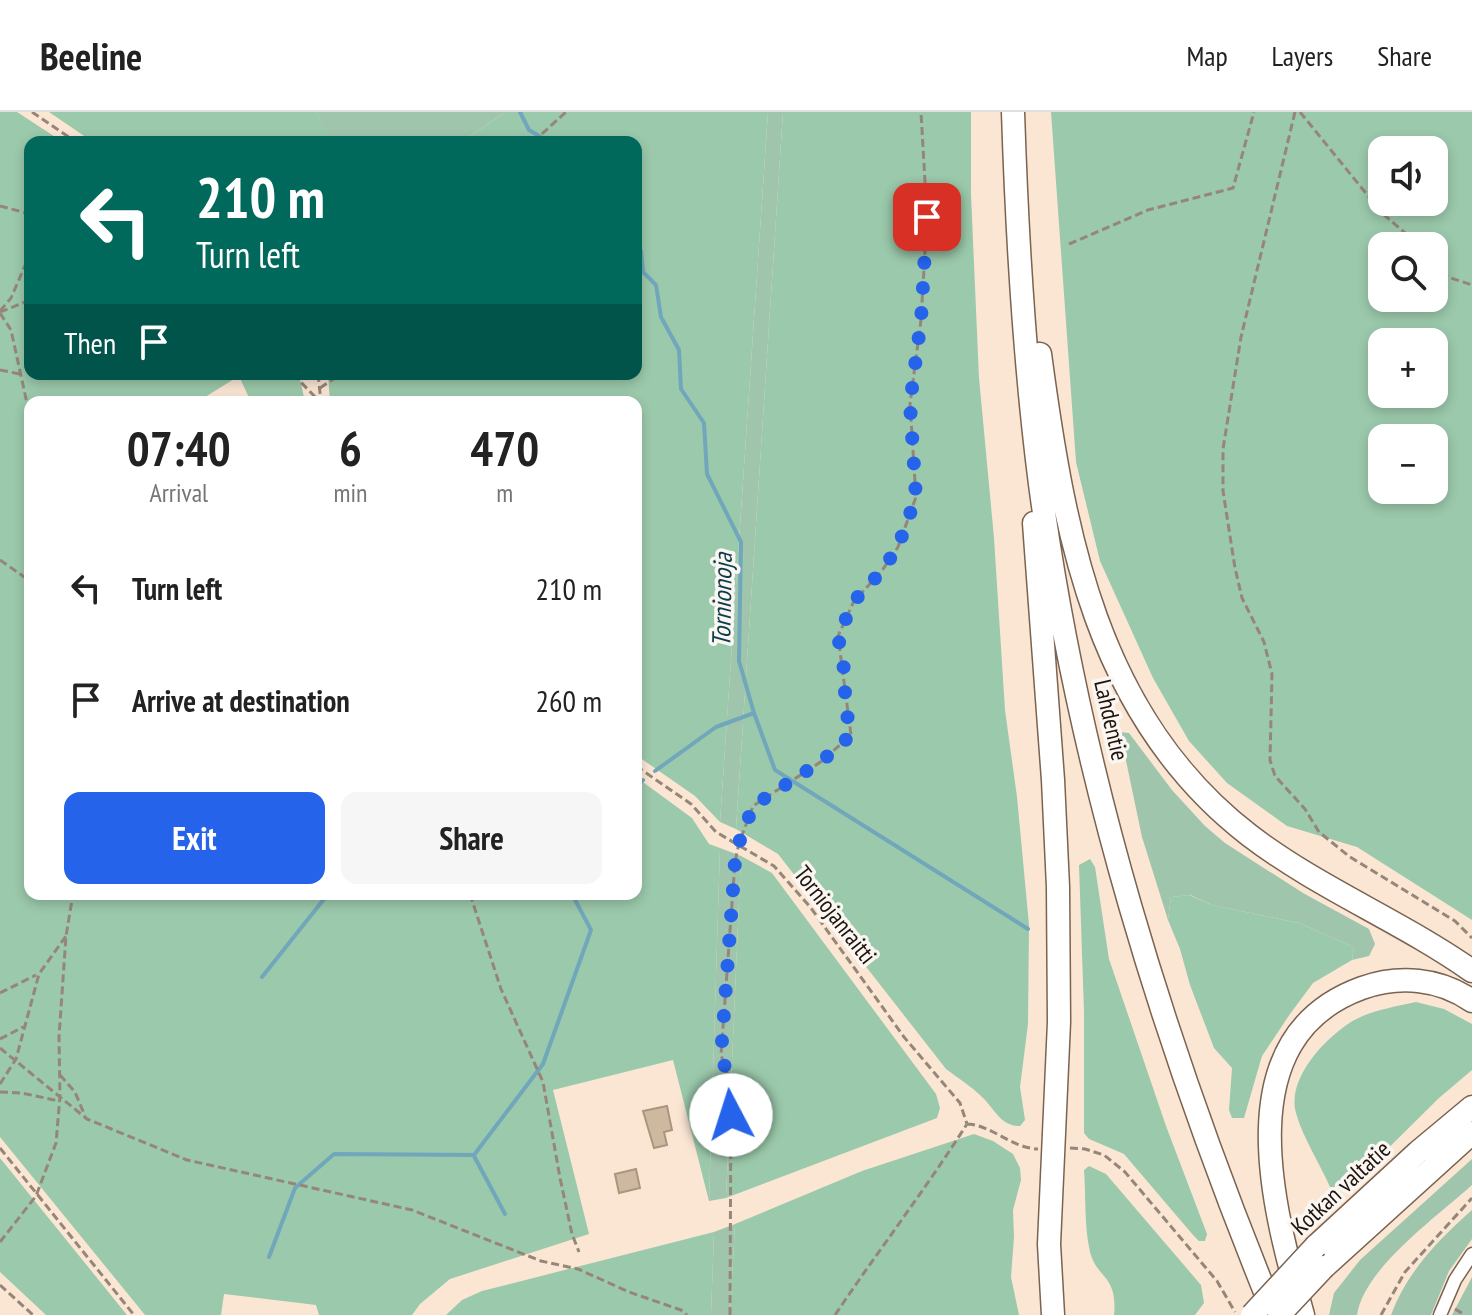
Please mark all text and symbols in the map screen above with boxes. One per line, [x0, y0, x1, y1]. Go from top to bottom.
text: Beeline [40, 31, 142, 80]
text: Map [1186, 37, 1228, 74]
text: Layers [1272, 37, 1333, 74]
text: Share [1377, 37, 1432, 74]
map controls [1368, 136, 1448, 504]
button: sound [1368, 136, 1448, 216]
text: 210 m [196, 161, 325, 233]
icon: left [64, 168, 168, 272]
pin [893, 183, 961, 251]
icon: arrive [905, 195, 949, 239]
text: Turn left [196, 231, 300, 278]
button: search [1368, 232, 1448, 312]
icon: arrive [132, 320, 176, 364]
text: Then [64, 323, 116, 362]
button: + [1368, 328, 1448, 408]
text: 07:40 [127, 417, 231, 479]
text: 6 [339, 417, 362, 479]
text: 470 [470, 417, 539, 479]
button: − [1368, 424, 1448, 504]
text: Arrival [149, 476, 208, 509]
text: min [333, 476, 367, 509]
text: m [496, 476, 513, 509]
water label: Tornionoja [704, 551, 739, 647]
icon: left [64, 566, 108, 610]
text: Turn left [132, 569, 222, 608]
text: 210 m [536, 569, 602, 608]
street label: Lahdentie [1087, 676, 1136, 763]
icon: arrive [64, 678, 108, 722]
text: Arrive at destination [132, 681, 350, 720]
text: 260 m [536, 681, 602, 720]
button: Exit [64, 792, 325, 884]
button: Share [341, 792, 602, 884]
street label: Torniojanraitti [787, 859, 883, 970]
position arrow [689, 1073, 773, 1157]
street label: Kotkan valtatie [1284, 1134, 1397, 1241]

